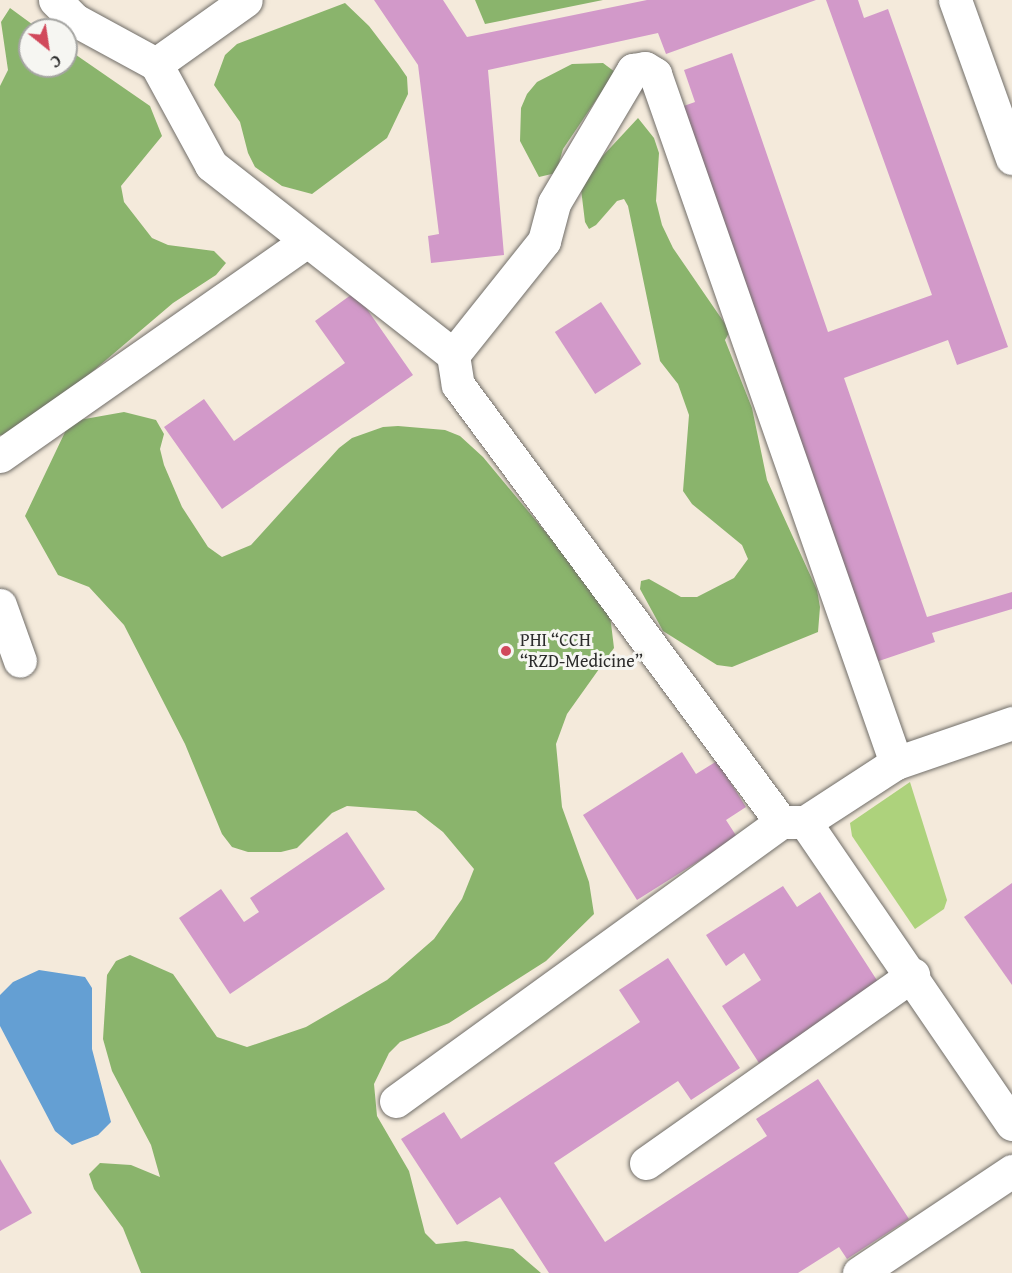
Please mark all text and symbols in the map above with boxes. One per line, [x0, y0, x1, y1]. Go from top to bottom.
north arrow [18, 18, 78, 78]
text: С [46, 49, 66, 75]
place label: PHI “CCH “RZD-Medicine” [520, 630, 643, 672]
marker: PHI “CCH “RZD-Medicine” [497, 642, 515, 660]

